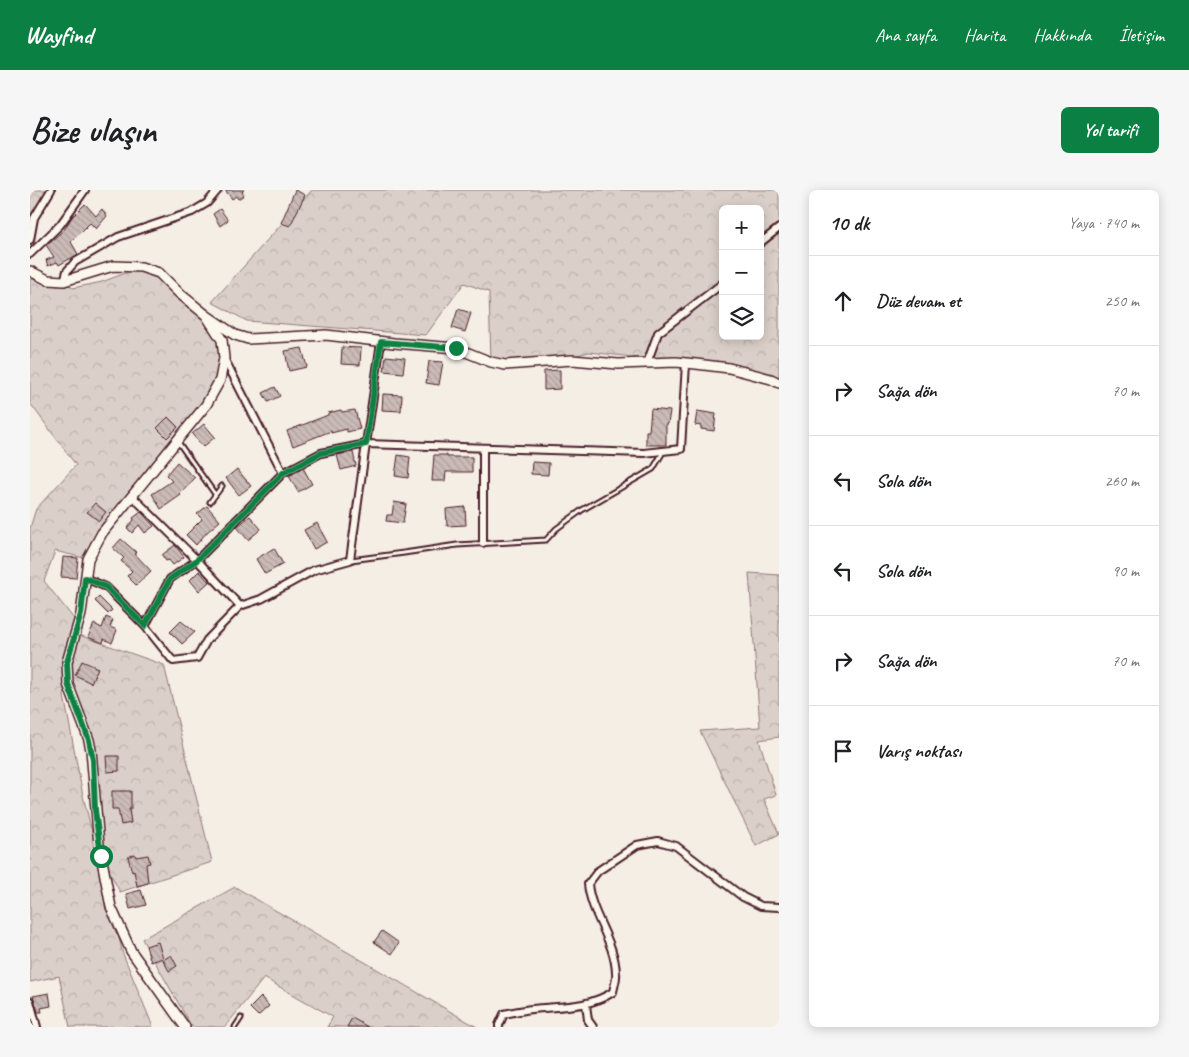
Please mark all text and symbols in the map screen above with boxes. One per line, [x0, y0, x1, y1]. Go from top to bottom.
text: Wayfind [25, 20, 92, 50]
text: Ana sayfa [875, 24, 936, 46]
text: Harita [964, 24, 1005, 46]
text: Hakkında [1033, 24, 1091, 46]
text: İletişim [1119, 24, 1164, 46]
button: Yol tarifi [1061, 107, 1159, 153]
text: Bize ulaşın [30, 108, 156, 153]
map controls [719, 205, 764, 340]
button: + [719, 205, 764, 250]
text: 10 dk [829, 210, 869, 236]
text: Yaya · 740 m [1068, 213, 1139, 233]
button: − [719, 250, 764, 295]
icon: ahead [829, 287, 857, 315]
text: Düz devam et [876, 289, 961, 313]
text: 250 m [1105, 291, 1139, 311]
button: layers [719, 295, 764, 340]
route end [445, 337, 468, 360]
icon: right [829, 377, 857, 405]
text: Sağa dön [876, 379, 937, 403]
text: 70 m [1112, 381, 1139, 401]
icon: left [829, 467, 857, 495]
text: Sola dön [876, 469, 931, 493]
text: 260 m [1105, 471, 1139, 491]
icon: left [829, 557, 857, 585]
text: Sola dön [876, 559, 931, 583]
text: 90 m [1112, 561, 1139, 581]
icon: right [829, 647, 857, 675]
text: Sağa dön [876, 649, 937, 673]
text: 70 m [1112, 651, 1139, 671]
icon: arrive [829, 737, 857, 765]
text: Varış noktası [876, 739, 961, 763]
route start [90, 845, 113, 868]

